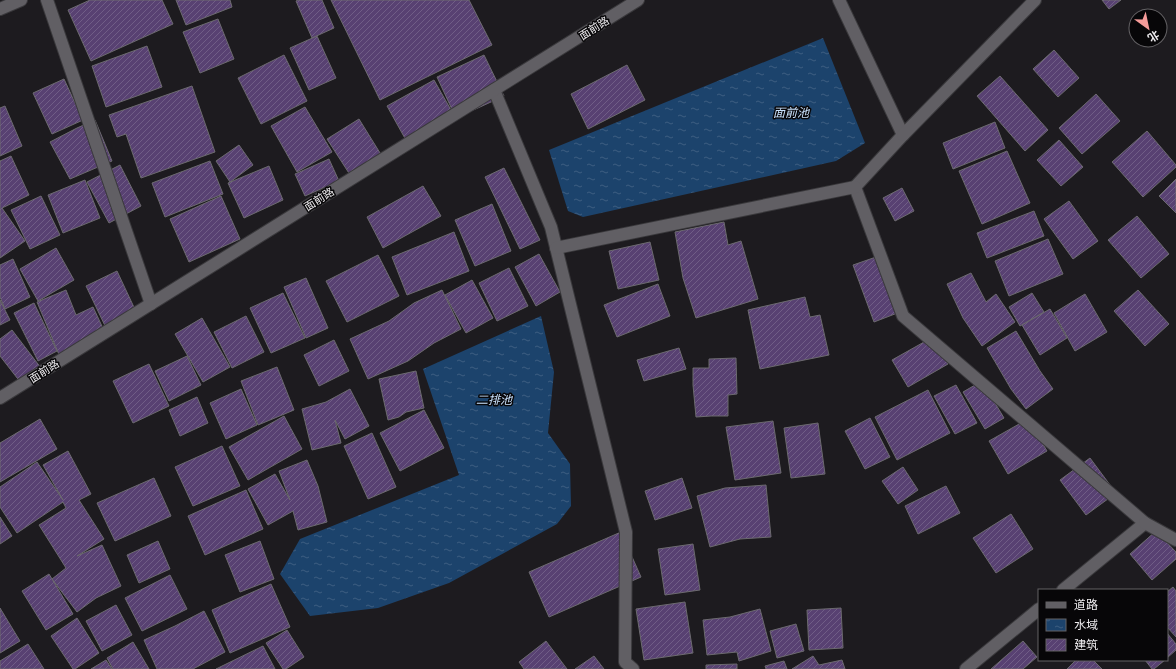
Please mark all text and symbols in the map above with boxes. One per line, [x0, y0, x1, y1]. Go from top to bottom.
north arrow [1128, 8, 1168, 48]
street label: 面前路 [577, 14, 612, 43]
text: 北 [1145, 28, 1161, 44]
water label: 面前池 [773, 106, 810, 120]
street label: 面前路 [302, 185, 337, 214]
street label: 面前路 [27, 357, 62, 386]
water label: 二排池 [476, 393, 513, 407]
legend [1038, 589, 1168, 661]
text: 道路 [1074, 598, 1098, 612]
text: 水域 [1074, 618, 1098, 632]
text: 建筑 [1074, 638, 1098, 652]

